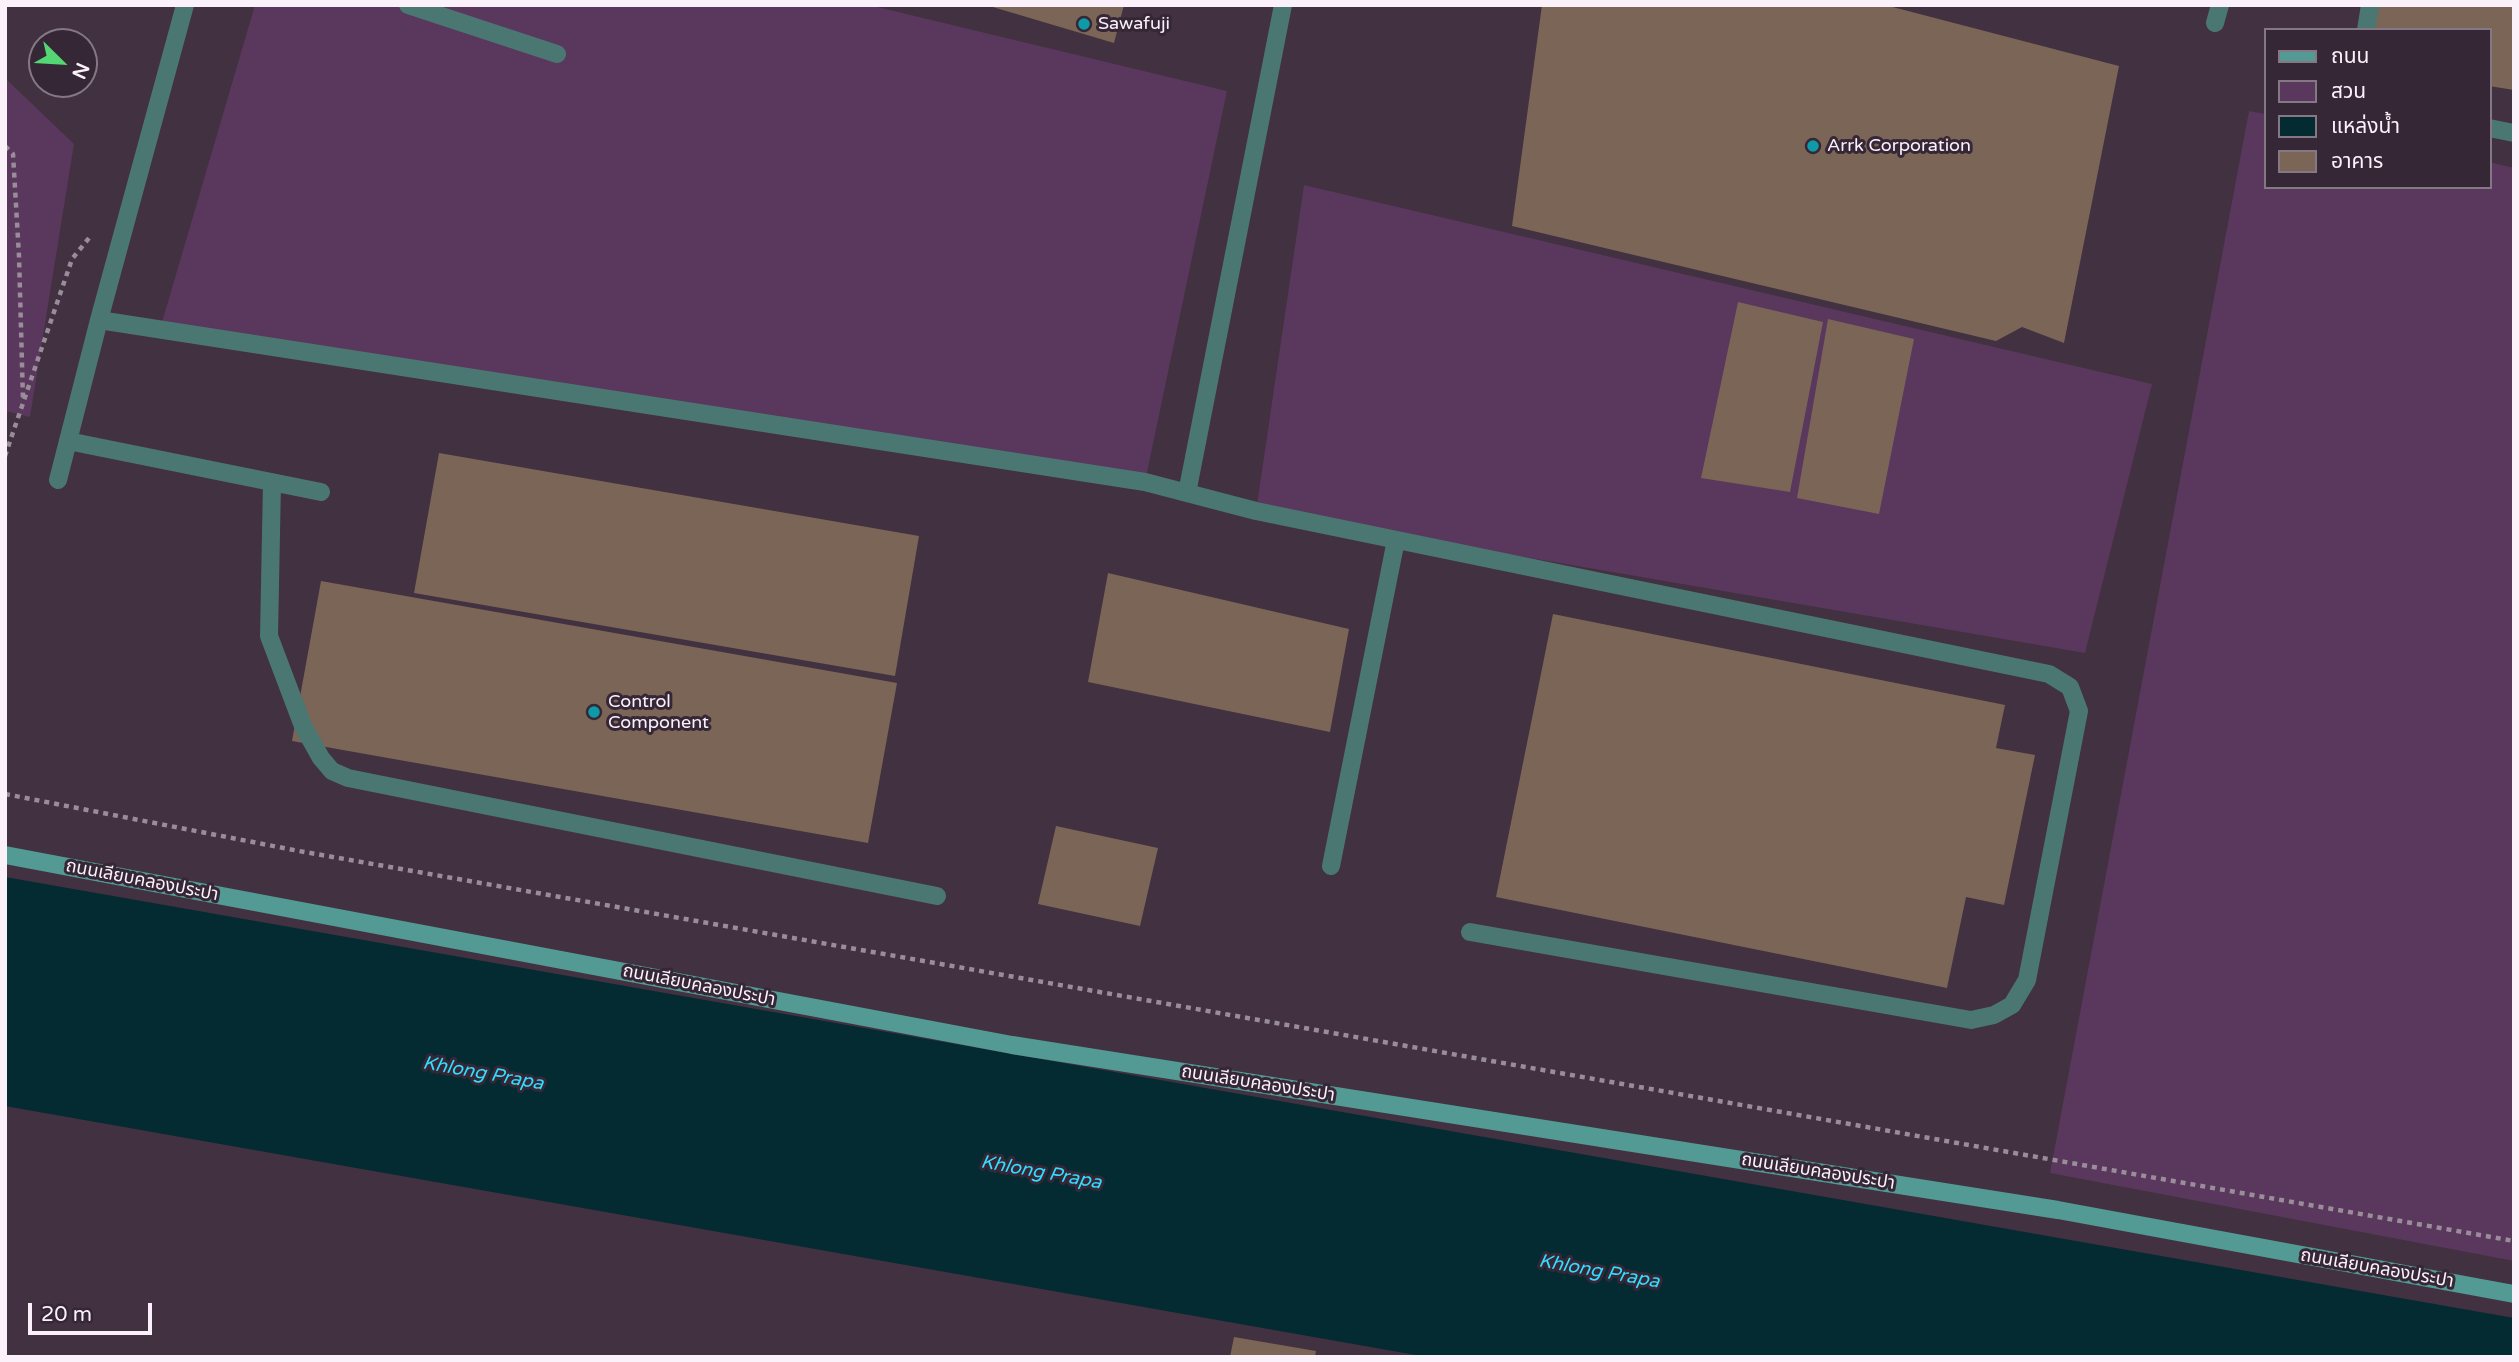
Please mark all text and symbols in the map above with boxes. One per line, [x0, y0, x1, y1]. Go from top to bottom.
place label: Sawafuji [1098, 13, 1170, 35]
marker: Sawafuji [1076, 16, 1092, 32]
north arrow [28, 28, 98, 98]
legend [2264, 28, 2491, 189]
text: ถนน [2331, 44, 2369, 69]
text: N [67, 59, 94, 82]
text: สวน [2331, 79, 2366, 104]
text: แหล่งน้ำ [2331, 114, 2400, 139]
place label: Arrk Corporation [1827, 135, 1971, 157]
marker: Arrk Corporation [1805, 138, 1821, 154]
text: อาคาร [2331, 149, 2383, 174]
place label: Control Component [608, 691, 709, 734]
marker: Control Component [586, 704, 602, 720]
street label: ถนนเลียบคลองประปา [64, 856, 220, 906]
street label: ถนนเลียบคลองประปา [621, 961, 777, 1011]
water label: Khlong Prapa [421, 1052, 545, 1096]
street label: ถนนเลียบคลองประปา [1180, 1061, 1336, 1107]
street label: ถนนเลียบคลองประปา [1740, 1149, 1896, 1195]
water label: Khlong Prapa [979, 1151, 1103, 1195]
street label: ถนนเลียบคลองประปา [2299, 1245, 2455, 1293]
water label: Khlong Prapa [1537, 1250, 1661, 1294]
scale bar [32, 1288, 156, 1332]
text: 20 m [41, 1302, 92, 1327]

